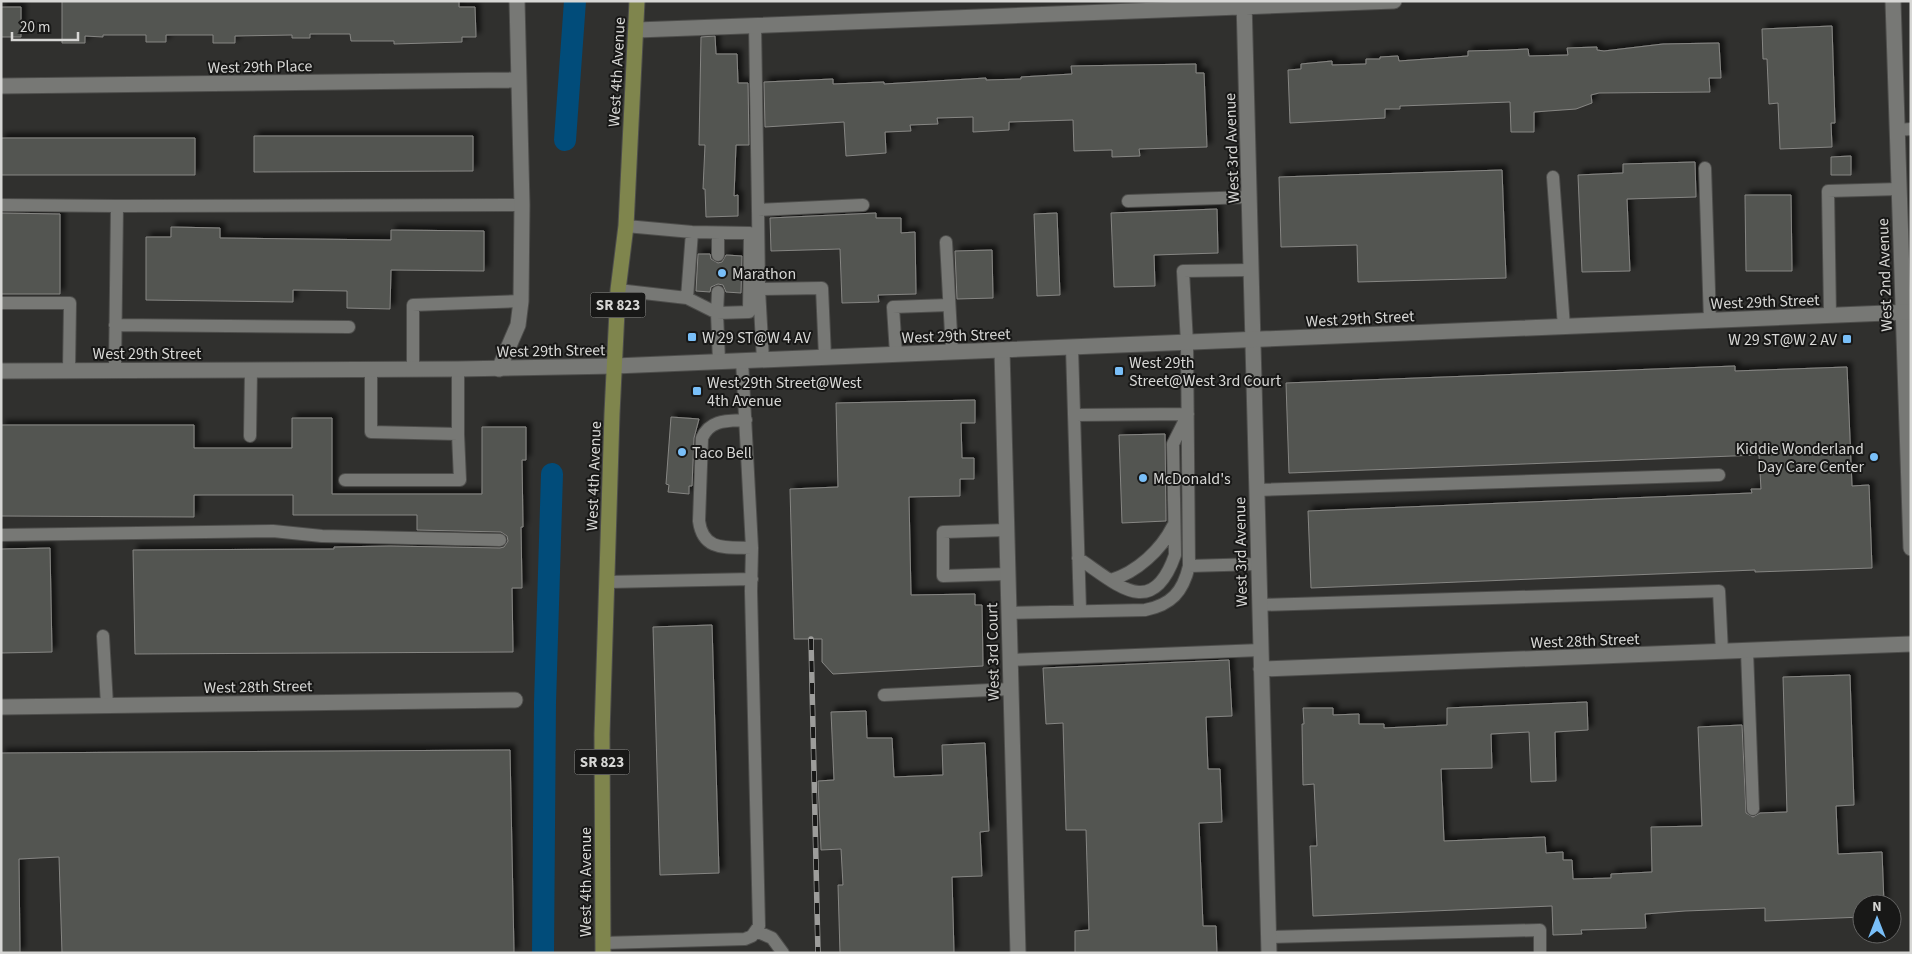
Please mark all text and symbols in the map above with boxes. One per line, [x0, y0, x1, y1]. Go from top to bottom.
scale bar [12, 10, 79, 42]
street label: West 4th Avenue [603, 16, 631, 128]
text: 20 m [20, 17, 50, 38]
street label: West 29th Place [207, 55, 313, 79]
street label: West 3rd Avenue [1219, 92, 1245, 203]
street label: West 2nd Avenue [1872, 218, 1898, 332]
place label: Marathon [732, 263, 796, 285]
marker: Marathon [716, 267, 728, 279]
street label: West 29th Street [1710, 289, 1820, 315]
road number: SR 823 [590, 292, 646, 318]
street label: West 29th Street [1305, 305, 1416, 333]
street label: West 29th Street [901, 323, 1011, 349]
place label: W 29 ST@W 4 AV [702, 327, 812, 349]
place label: W 29 ST@W 2 AV [1728, 329, 1838, 351]
marker: W 29 ST@W 4 AV [686, 331, 698, 343]
marker: W 29 ST@W 2 AV [1841, 333, 1853, 345]
street label: West 29th Street [496, 339, 606, 363]
street label: West 29th Street [93, 343, 202, 365]
place label: West 29th Street@West 3rd Court [1129, 352, 1282, 392]
marker: West 29th Street@West 3rd Court [1113, 365, 1125, 377]
place label: West 29th Street@West 4th Avenue [707, 372, 862, 412]
marker: West 29th Street@West 4th Avenue [691, 385, 703, 397]
street label: West 4th Avenue [581, 421, 607, 531]
place label: Kiddie Wonderland Day Care Center [1736, 438, 1864, 478]
place label: Taco Bell [692, 442, 752, 464]
marker: Taco Bell [676, 446, 688, 458]
marker: Kiddie Wonderland Day Care Center [1868, 451, 1880, 463]
place label: McDonald's [1153, 468, 1231, 490]
marker: McDonald's [1137, 472, 1149, 484]
street label: West 3rd Avenue [1229, 497, 1253, 607]
street label: West 3rd Court [981, 602, 1005, 701]
street label: West 28th Street [1530, 628, 1640, 654]
street label: West 28th Street [203, 675, 313, 699]
road number: SR 823 [574, 750, 630, 774]
street label: West 4th Avenue [575, 827, 597, 937]
north arrow [1852, 894, 1902, 944]
text: N [1872, 897, 1882, 917]

